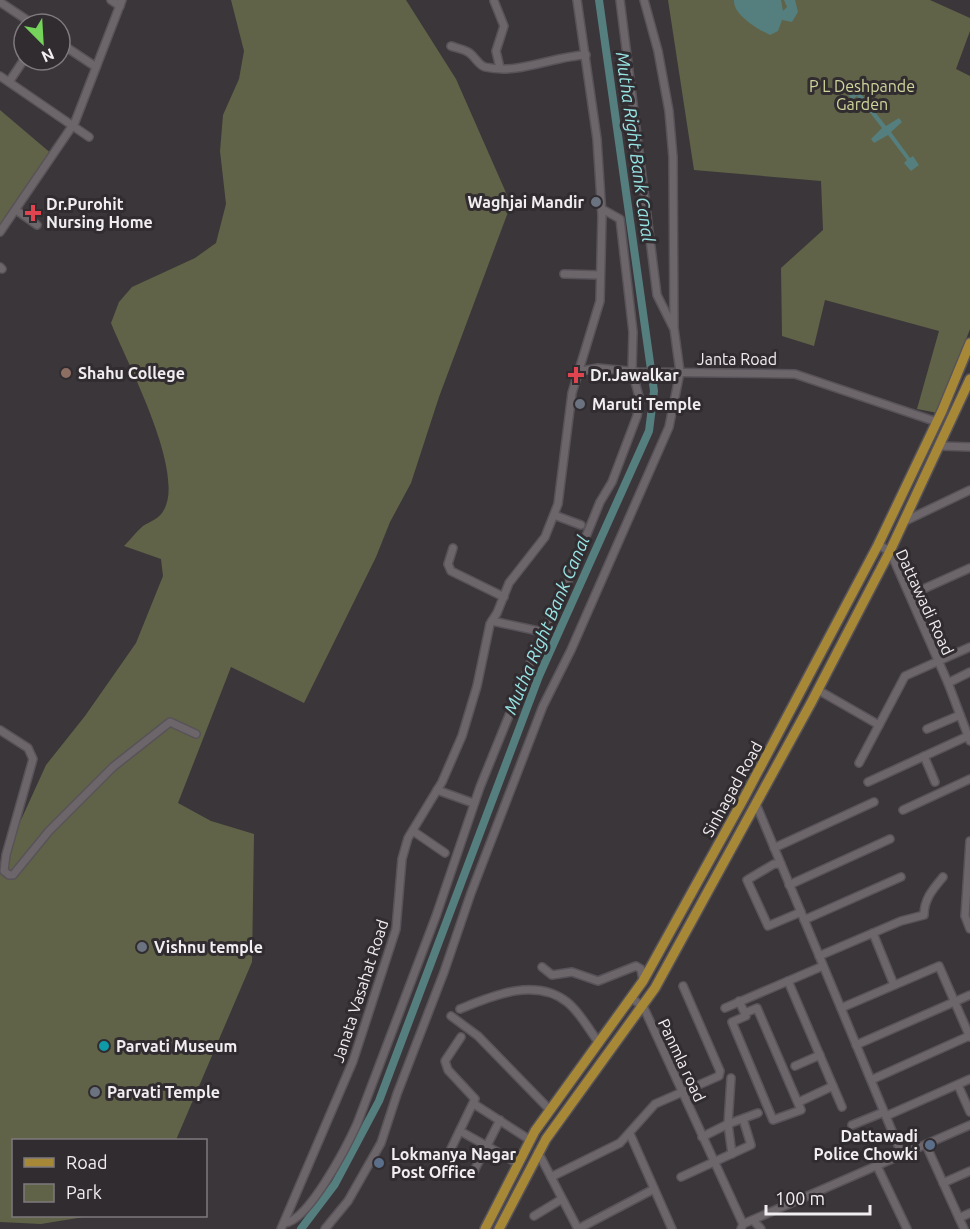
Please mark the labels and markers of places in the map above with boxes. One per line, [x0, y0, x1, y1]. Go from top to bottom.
place label: Waghjai Mandir [468, 193, 584, 211]
place label: Dr.Purohit Nursing Home [46, 195, 153, 231]
marker: Waghjai Mandir [589, 195, 603, 209]
marker: Dr.Purohit Nursing Home [24, 204, 42, 222]
place label: Shahu College [78, 364, 185, 382]
marker: Shahu College [59, 366, 73, 380]
marker: Dr.Jawalkar [567, 366, 585, 384]
place label: Dr.Jawalkar [590, 366, 679, 384]
place label: Maruti Temple [592, 395, 701, 413]
marker: Maruti Temple [573, 397, 587, 411]
place label: Vishnu temple [154, 938, 263, 956]
marker: Vishnu temple [135, 940, 149, 954]
place label: Parvati Museum [116, 1037, 237, 1055]
marker: Parvati Museum [97, 1039, 111, 1053]
place label: Parvati Temple [107, 1083, 220, 1101]
marker: Parvati Temple [88, 1085, 102, 1099]
place label: Dattawadi Police Chowki [814, 1127, 918, 1163]
marker: Dattawadi Police Chowki [923, 1138, 937, 1152]
place label: Lokmanya Nagar Post Office [391, 1145, 517, 1181]
marker: Lokmanya Nagar Post Office [372, 1156, 386, 1170]

